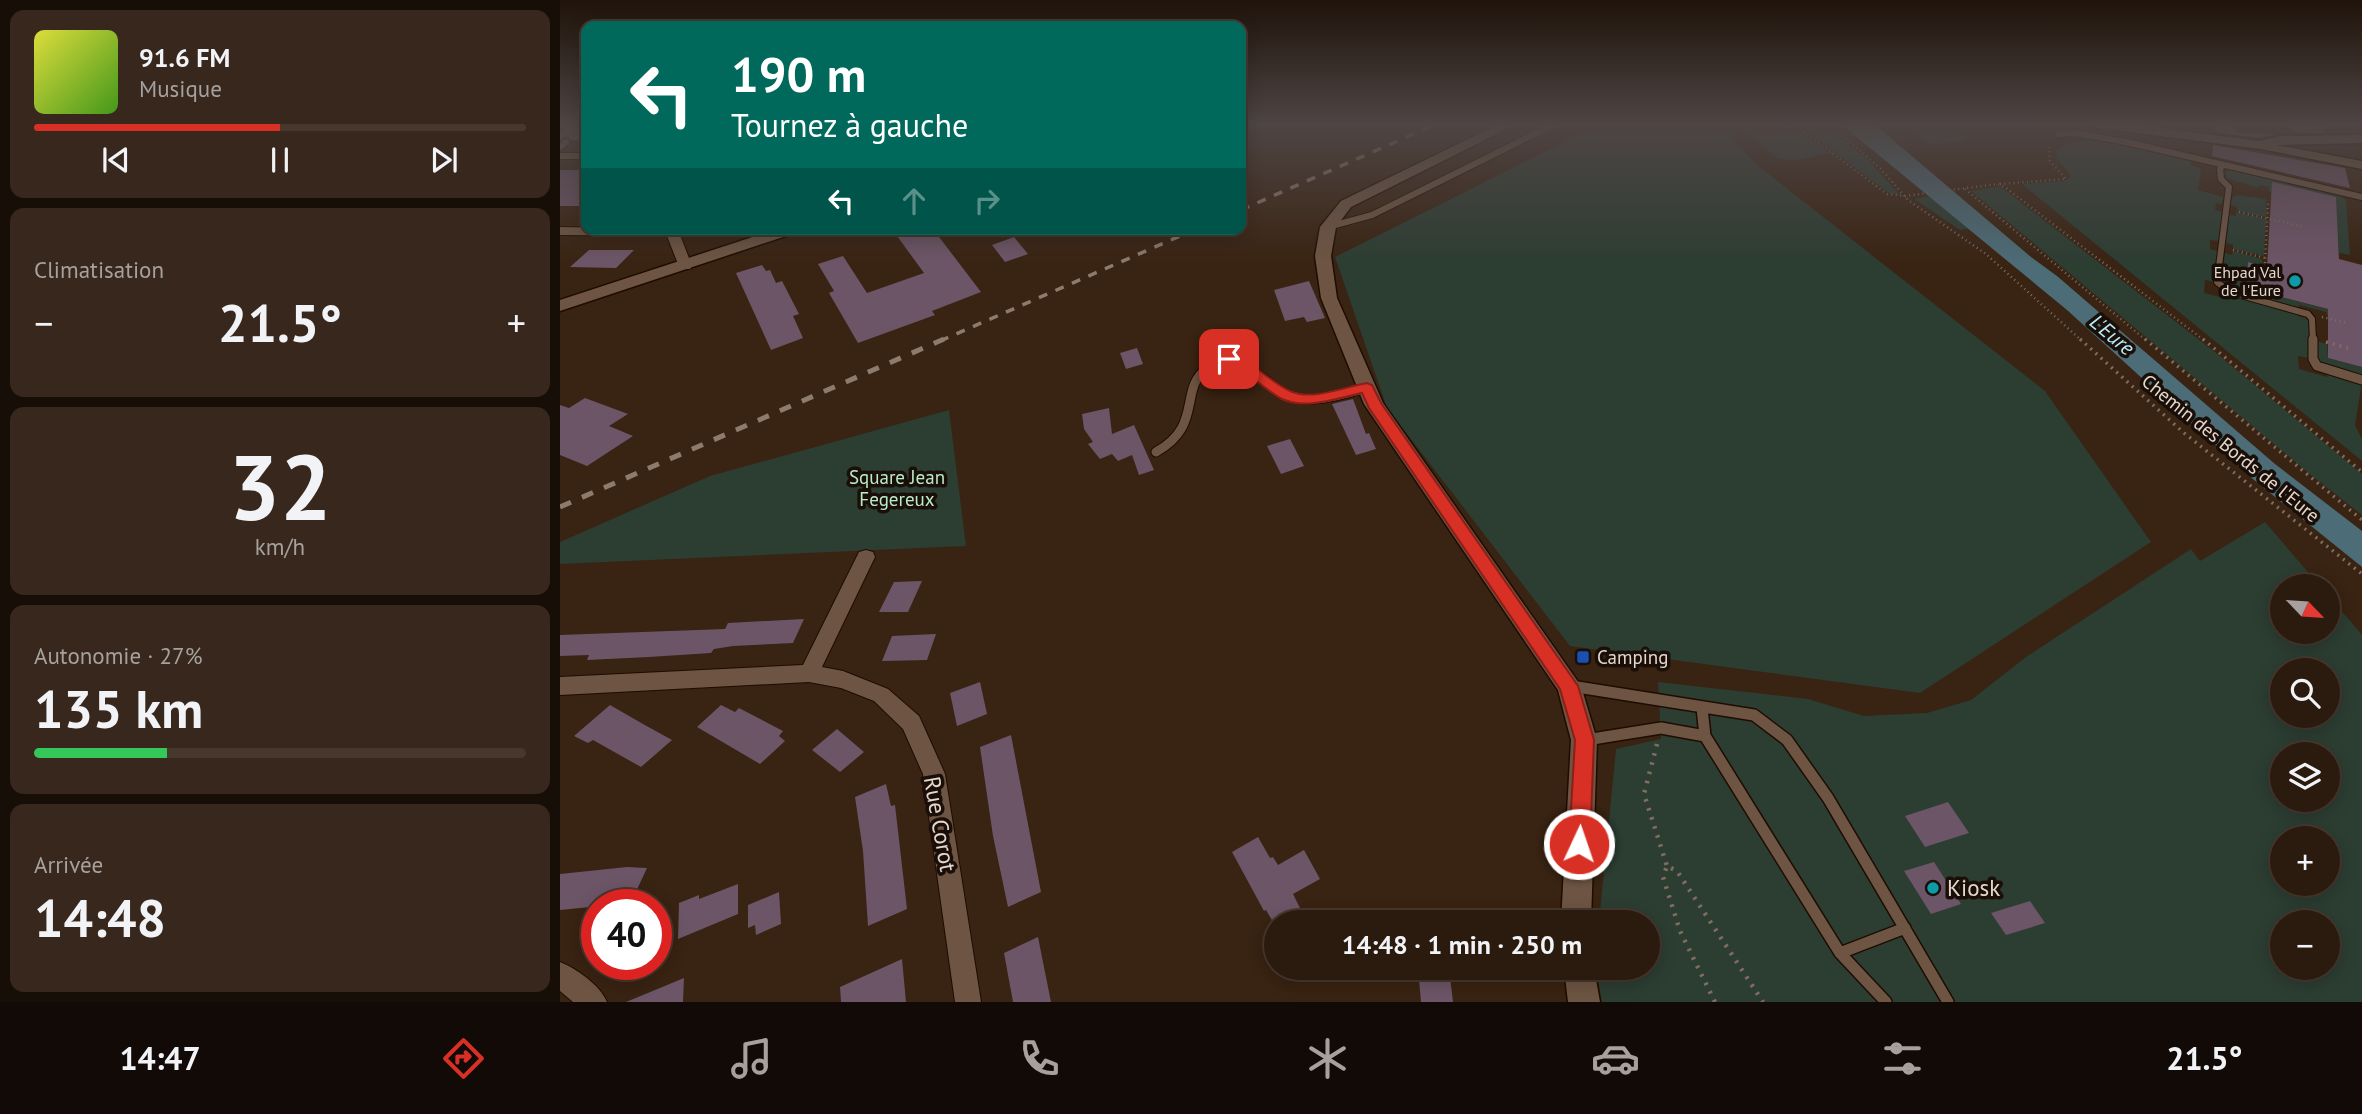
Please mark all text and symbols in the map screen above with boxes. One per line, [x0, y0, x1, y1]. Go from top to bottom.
text: 91.6 FM [139, 41, 230, 74]
text: 190 m [731, 42, 866, 106]
icon: left [616, 49, 707, 140]
text: Musique [139, 74, 222, 103]
text: Tournez à gauche [731, 104, 968, 146]
icon: previous [97, 141, 135, 179]
icon: pause [261, 141, 299, 179]
icon: next [425, 141, 463, 179]
icon: left [822, 182, 860, 220]
icon: ahead [895, 182, 933, 220]
icon: right [968, 182, 1006, 220]
text: Climatisation [34, 255, 164, 284]
place label: Ehpad Val de l'Eure [2214, 262, 2281, 300]
marker: Ehpad Val de l'Eure [2287, 273, 2303, 289]
text: 21.5° [218, 289, 342, 356]
text: − [34, 298, 53, 347]
text: + [507, 298, 526, 347]
water label: L'Eure [2084, 308, 2140, 361]
pin [1199, 329, 1259, 389]
icon: arrive [1210, 340, 1248, 378]
street label: Chemin des Bords de l'Eure [2137, 369, 2325, 527]
text: 32 [228, 427, 332, 545]
park label: Square Jean Fegereux [849, 465, 945, 511]
text: km/h [255, 532, 305, 561]
north arrow [2270, 574, 2340, 644]
map controls [2270, 574, 2340, 980]
text: Autonomie · 27% [34, 641, 202, 670]
place label: Camping [1597, 645, 1668, 669]
marker: Camping [1575, 649, 1591, 665]
button: search [2270, 658, 2340, 728]
text: 135 km [34, 675, 203, 742]
button: layers [2270, 742, 2340, 812]
street label: Rue Corot [918, 774, 963, 874]
position arrow [1542, 807, 1616, 881]
button: + [2270, 826, 2340, 896]
text: Arrivée [34, 850, 103, 879]
place label: Kiosk [1947, 873, 2000, 902]
marker: Kiosk [1925, 880, 1941, 896]
text: 14:48 [34, 884, 166, 951]
speed limit sign: 40 [581, 889, 672, 980]
button: − [2270, 910, 2340, 980]
text: 14:48 · 1 min · 250 m [1342, 928, 1582, 961]
icon: directions [439, 1034, 488, 1083]
icon: music [727, 1034, 776, 1083]
icon: phone [1015, 1034, 1064, 1083]
icon: climate [1303, 1034, 1352, 1083]
icon: car [1591, 1034, 1640, 1083]
icon: filters [1878, 1034, 1927, 1083]
text: 14:47 [119, 1037, 201, 1079]
text: 21.5° [2166, 1037, 2243, 1079]

